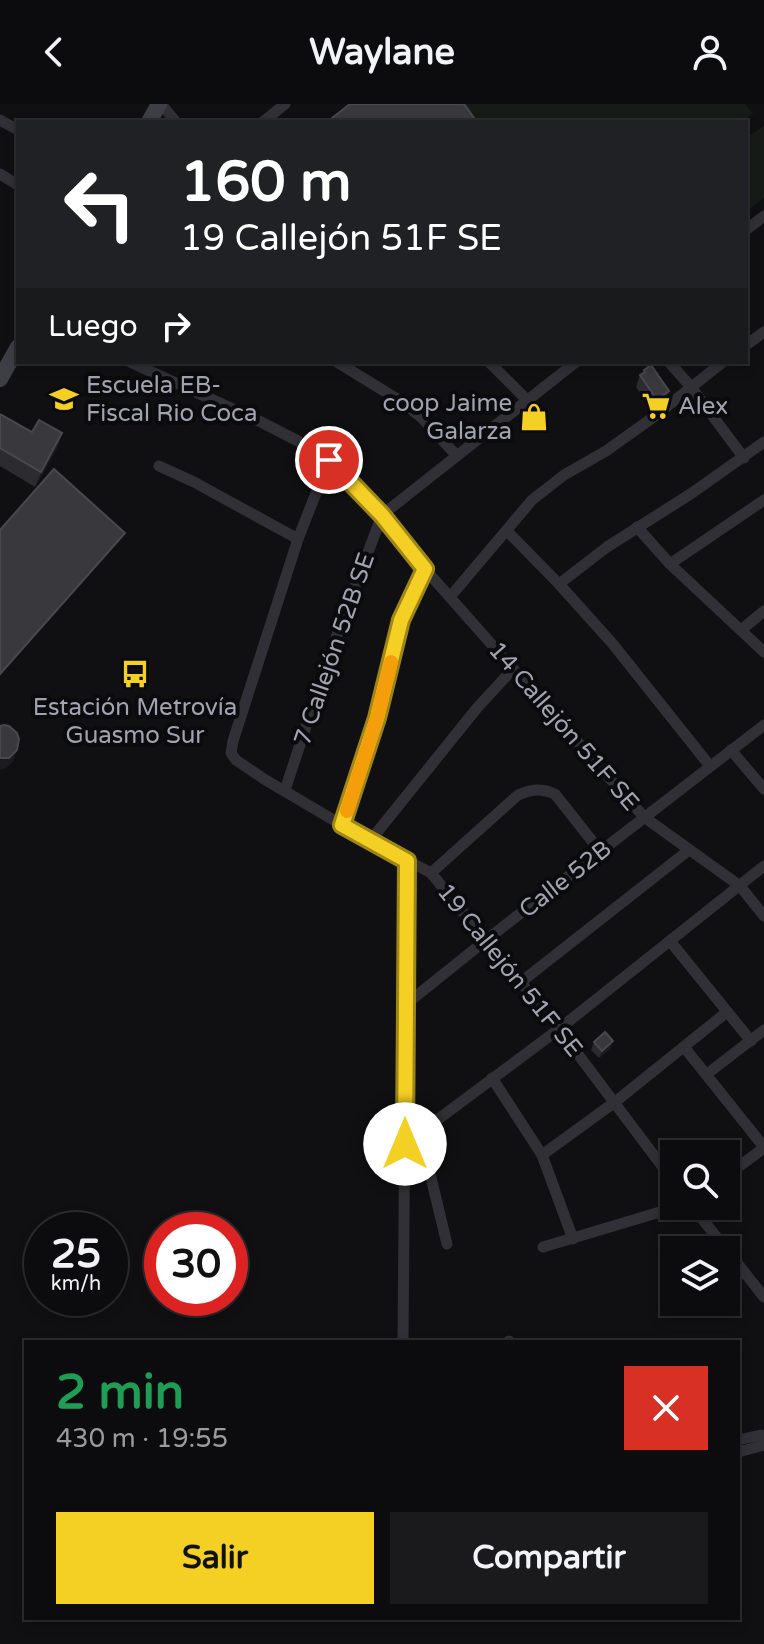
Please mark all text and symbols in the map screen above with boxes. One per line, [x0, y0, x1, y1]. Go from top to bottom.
icon: back [32, 30, 76, 74]
icon: person [688, 30, 732, 74]
text: Waylane [309, 31, 455, 74]
text: 160 m [180, 149, 351, 216]
icon: left [48, 152, 152, 256]
text: 19 Callejón 51F SE [180, 217, 502, 260]
icon: right [154, 304, 198, 348]
text: Luego [48, 308, 138, 345]
place label: Escuela EB- Fiscal Rio Coca [86, 371, 257, 428]
school or university icon: Escuela EB- Fiscal Rio Coca [49, 384, 79, 414]
place label: coop Jaime Galarza [382, 389, 512, 446]
supermarket icon: Alex [641, 391, 671, 421]
place label: Alex [678, 392, 728, 421]
shop icon: coop Jaime Galarza [519, 402, 549, 432]
pin [295, 426, 363, 494]
icon: arrive [307, 438, 351, 482]
street label: 7 Callejón 52B SE [288, 549, 381, 749]
street label: 14 Callejón 51F SE [482, 636, 645, 817]
bus stop icon: Estación Metrovía Guasmo Sur [120, 659, 150, 689]
place label: Estación Metrovía Guasmo Sur [33, 693, 237, 750]
street label: Calle 52B [514, 834, 617, 924]
street label: 19 Callejón 51F SE [431, 878, 588, 1063]
position arrow [363, 1102, 447, 1186]
map controls [660, 1140, 740, 1316]
button: search [660, 1140, 740, 1220]
speed limit sign: 30 [144, 1212, 248, 1316]
text: 25 [51, 1230, 101, 1278]
button: layers [660, 1236, 740, 1316]
text: km/h [51, 1272, 101, 1296]
text: 2 min [56, 1364, 184, 1422]
button: close [624, 1366, 708, 1450]
text: 430 m · 19:55 [56, 1423, 228, 1454]
button: Salir [56, 1512, 374, 1604]
button: Compartir [390, 1512, 708, 1604]

